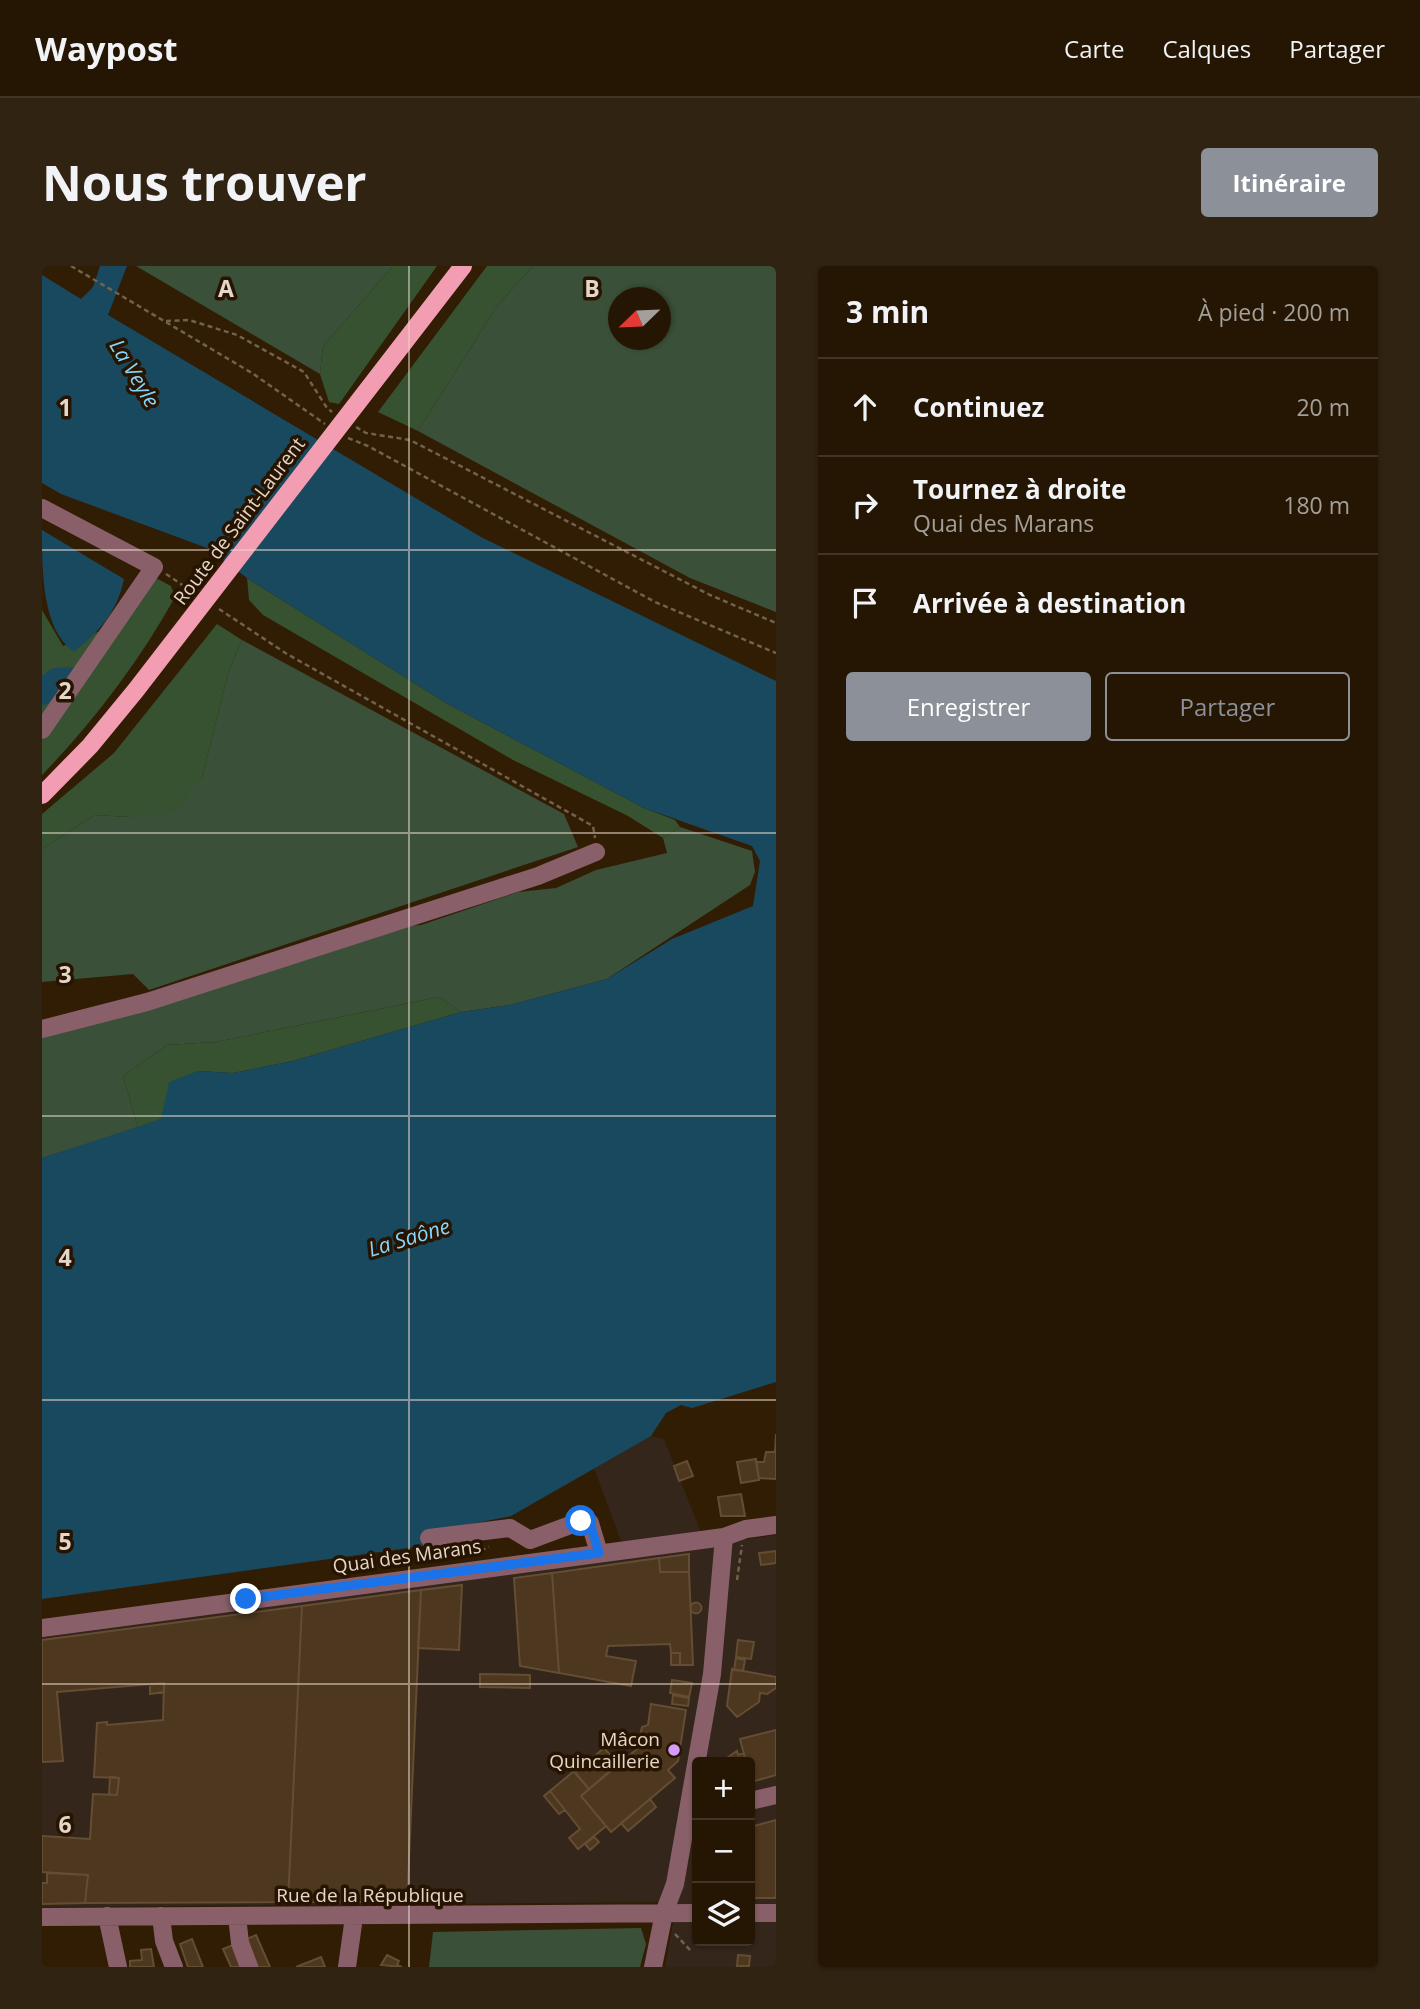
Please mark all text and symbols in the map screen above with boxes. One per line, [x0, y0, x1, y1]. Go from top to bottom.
text: Waypost [35, 26, 178, 71]
text: Carte [1064, 32, 1124, 65]
text: Calques [1162, 32, 1251, 65]
text: Partager [1289, 32, 1385, 65]
button: Itinéraire [1201, 148, 1378, 217]
text: Nous trouver [42, 149, 367, 215]
text: A [218, 272, 234, 304]
text: B [584, 272, 600, 304]
north arrow [608, 287, 671, 350]
text: 3 min [846, 291, 929, 332]
text: À pied · 200 m [1198, 296, 1350, 328]
water label: La Veyle [104, 334, 166, 412]
icon: ahead [846, 388, 884, 426]
text: Continuez [913, 389, 1044, 425]
text: 1 [58, 391, 72, 423]
text: 20 m [1296, 391, 1350, 423]
street label: Route de Saint-Laurent [167, 432, 311, 610]
text: Tournez à droite [913, 471, 1126, 507]
icon: right [846, 486, 884, 524]
text: 180 m [1283, 489, 1350, 521]
text: Quai des Marans [913, 507, 1094, 539]
icon: arrive [846, 584, 884, 622]
text: Arrivée à destination [913, 585, 1186, 621]
button: Enregistrer [846, 672, 1091, 741]
button: Partager [1105, 672, 1350, 741]
text: 2 [58, 674, 72, 706]
text: 3 [58, 958, 72, 990]
water label: La Saône [365, 1211, 453, 1263]
text: 4 [58, 1241, 72, 1273]
route start [565, 1505, 596, 1536]
text: 5 [58, 1525, 72, 1557]
street label: Quai des Marans [331, 1533, 483, 1579]
route end [230, 1583, 261, 1614]
place label: Mâcon Quincaillerie [549, 1726, 660, 1774]
marker: Mâcon Quincaillerie [666, 1742, 682, 1758]
map controls [692, 1757, 755, 1946]
button: + [692, 1757, 755, 1820]
text: 6 [58, 1808, 72, 1840]
button: − [692, 1820, 755, 1883]
street label: Rue de la République [276, 1882, 464, 1908]
button: layers [692, 1883, 755, 1946]

